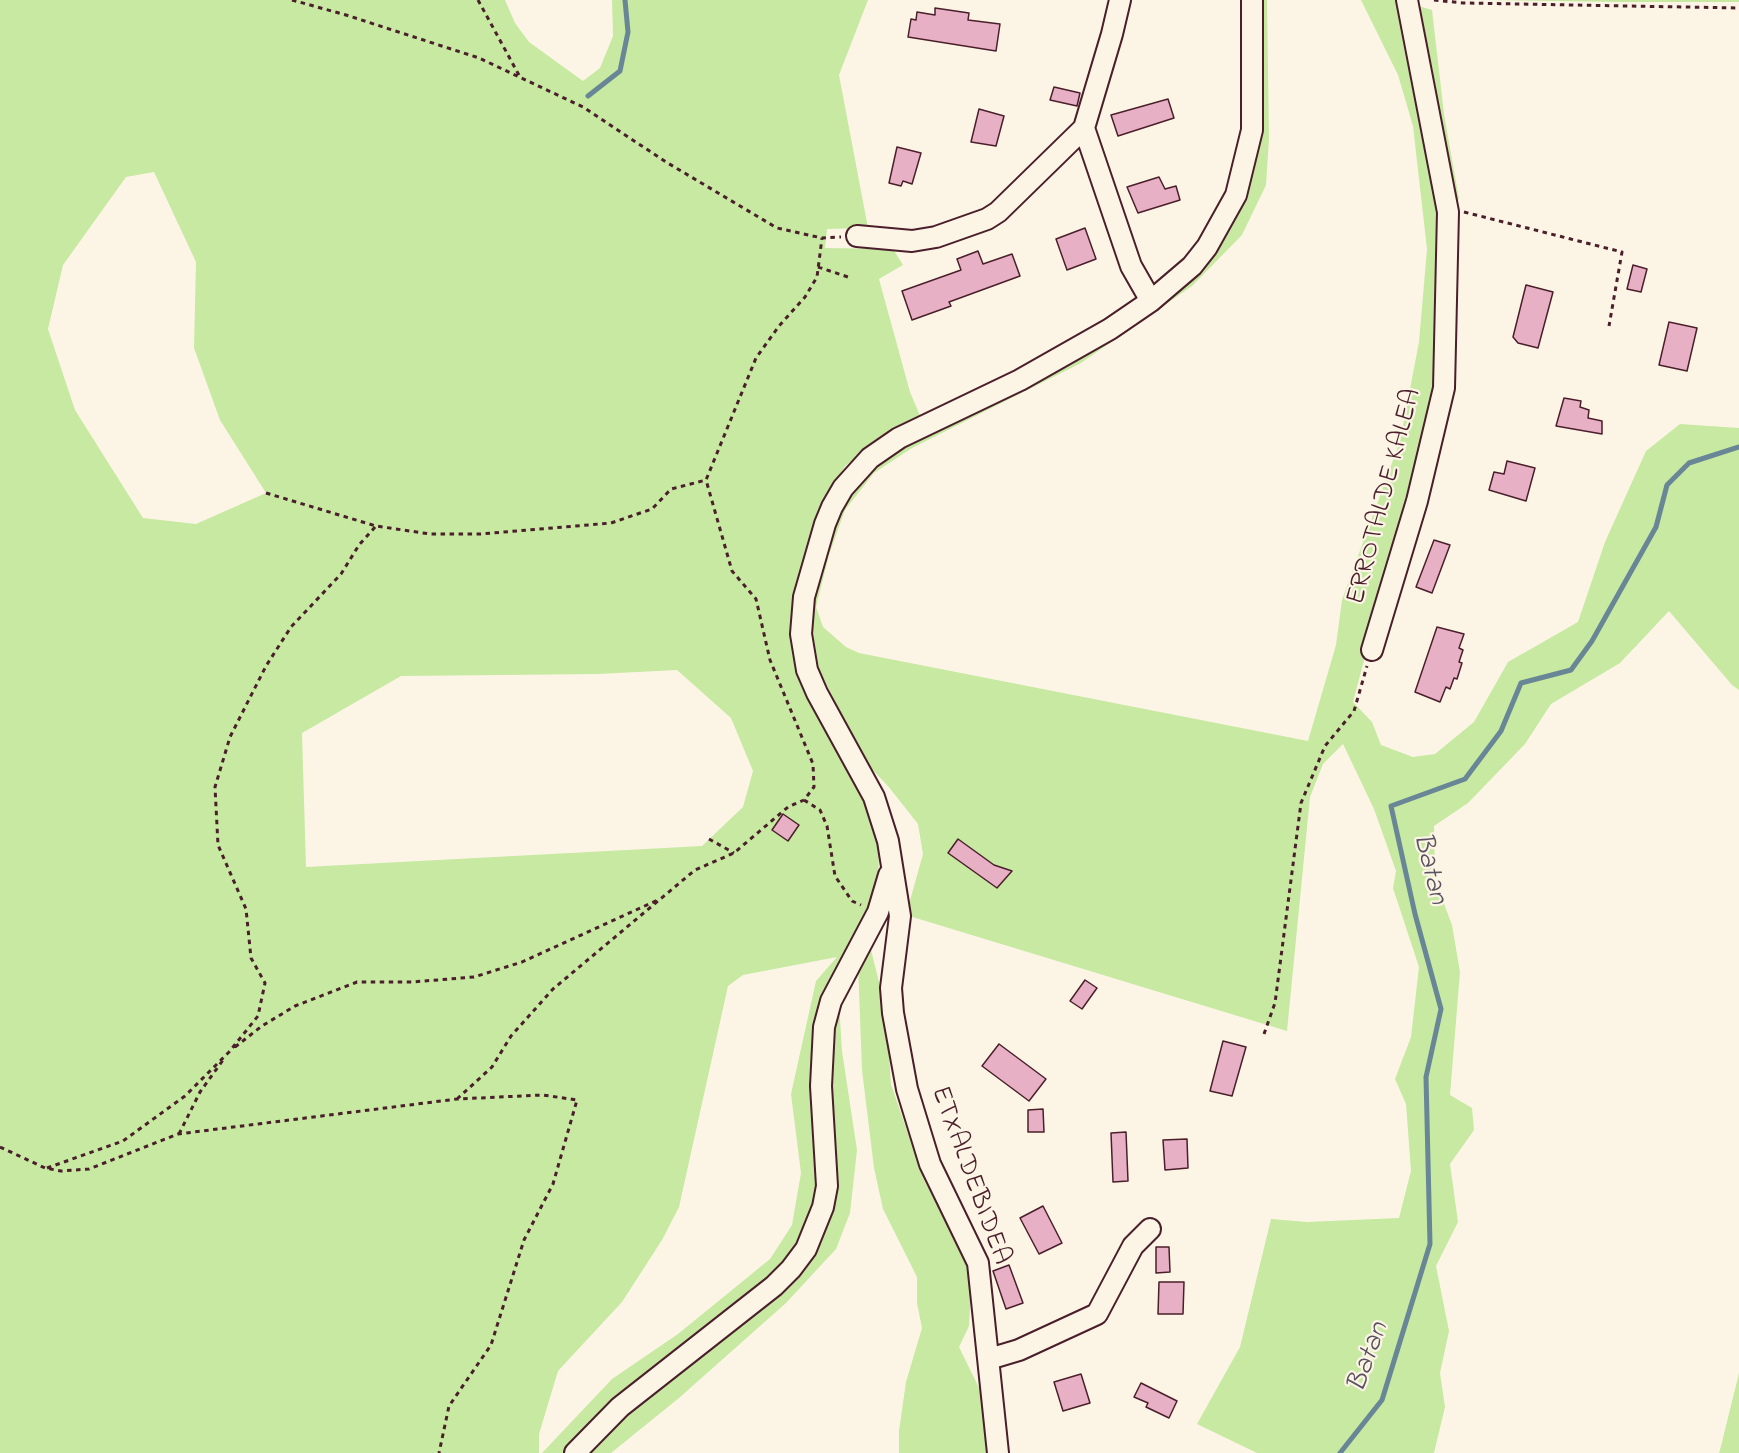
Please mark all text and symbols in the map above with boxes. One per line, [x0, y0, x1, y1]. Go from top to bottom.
street label: ERROTALDE KALEA [1342, 386, 1430, 608]
water label: Batan [1403, 830, 1453, 908]
street label: ETXALDEBIDEA [922, 1082, 1016, 1270]
water label: Batan [1342, 1318, 1398, 1398]

